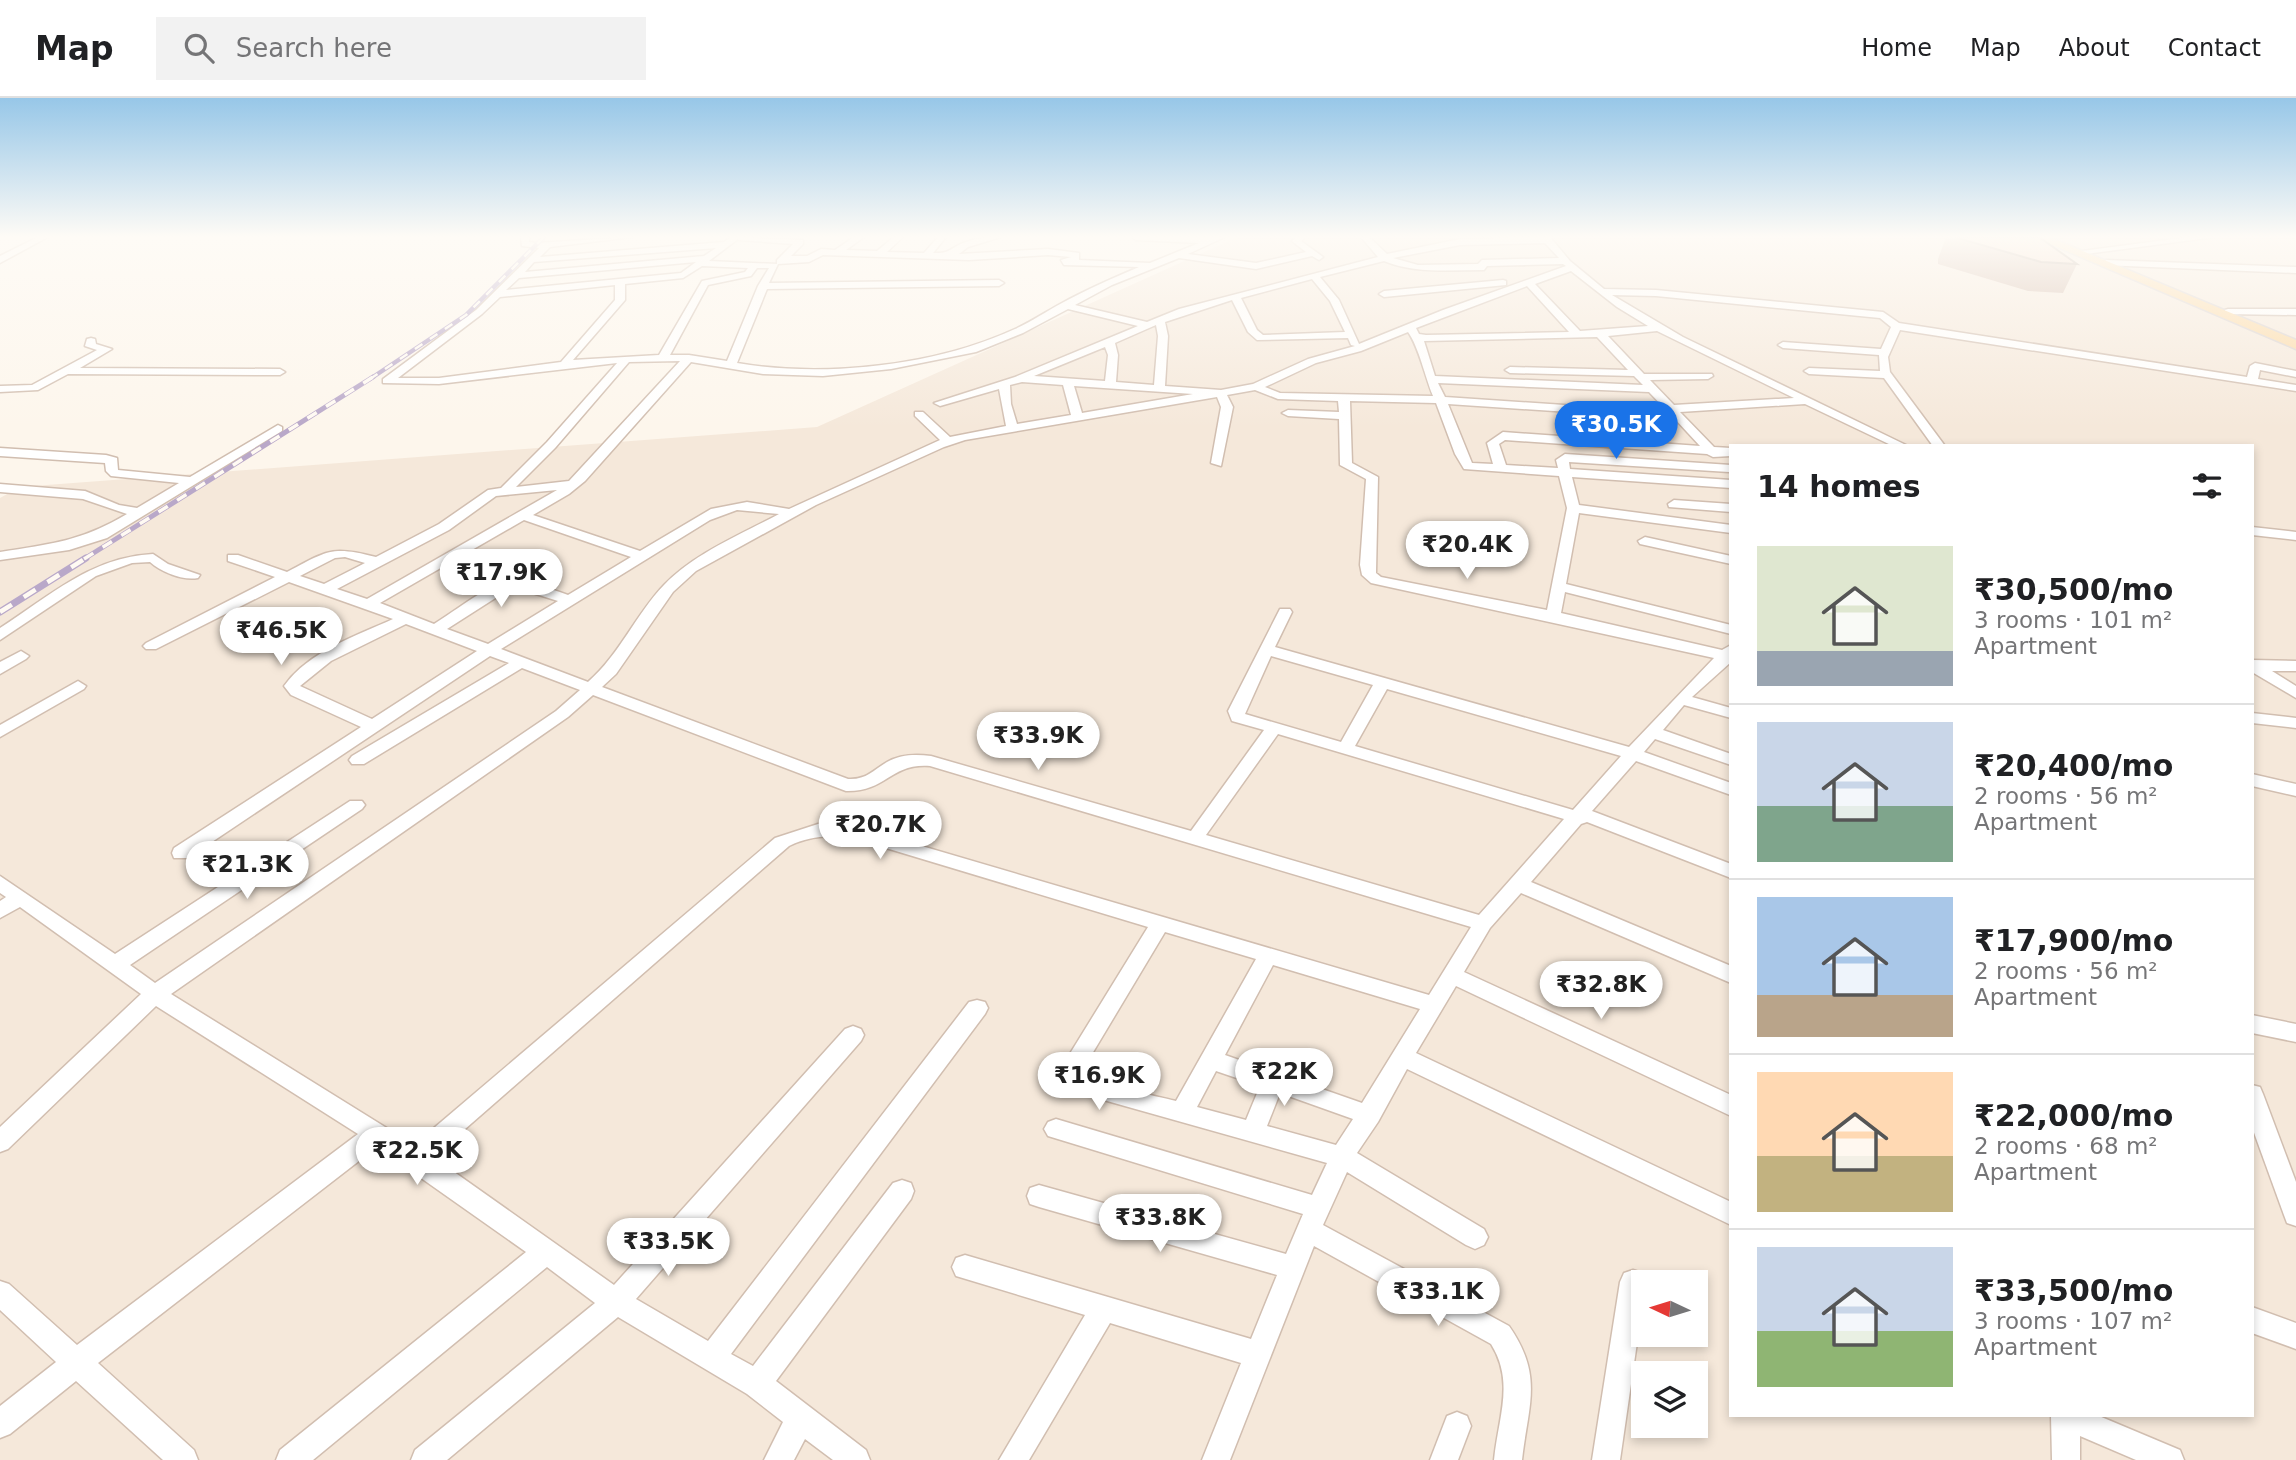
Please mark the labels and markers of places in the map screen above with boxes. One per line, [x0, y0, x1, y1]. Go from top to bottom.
pin: ₹30.5K [1559, 402, 1673, 461]
pin: ₹20.4K [1410, 522, 1524, 581]
pin: ₹17.9K [444, 550, 558, 609]
pin: ₹46.5K [224, 608, 338, 667]
pin: ₹33.9K [981, 712, 1095, 772]
pin: ₹20.7K [823, 802, 937, 861]
pin: ₹21.3K [190, 842, 304, 901]
pin: ₹32.8K [1544, 962, 1658, 1021]
pin: ₹22K [1243, 1048, 1325, 1108]
pin: ₹16.9K [1042, 1052, 1156, 1112]
pin: ₹22.5K [360, 1128, 474, 1187]
pin: ₹33.8K [1103, 1194, 1217, 1254]
pin: ₹33.5K [611, 1218, 725, 1278]
pin: ₹33.1K [1381, 1268, 1495, 1328]

